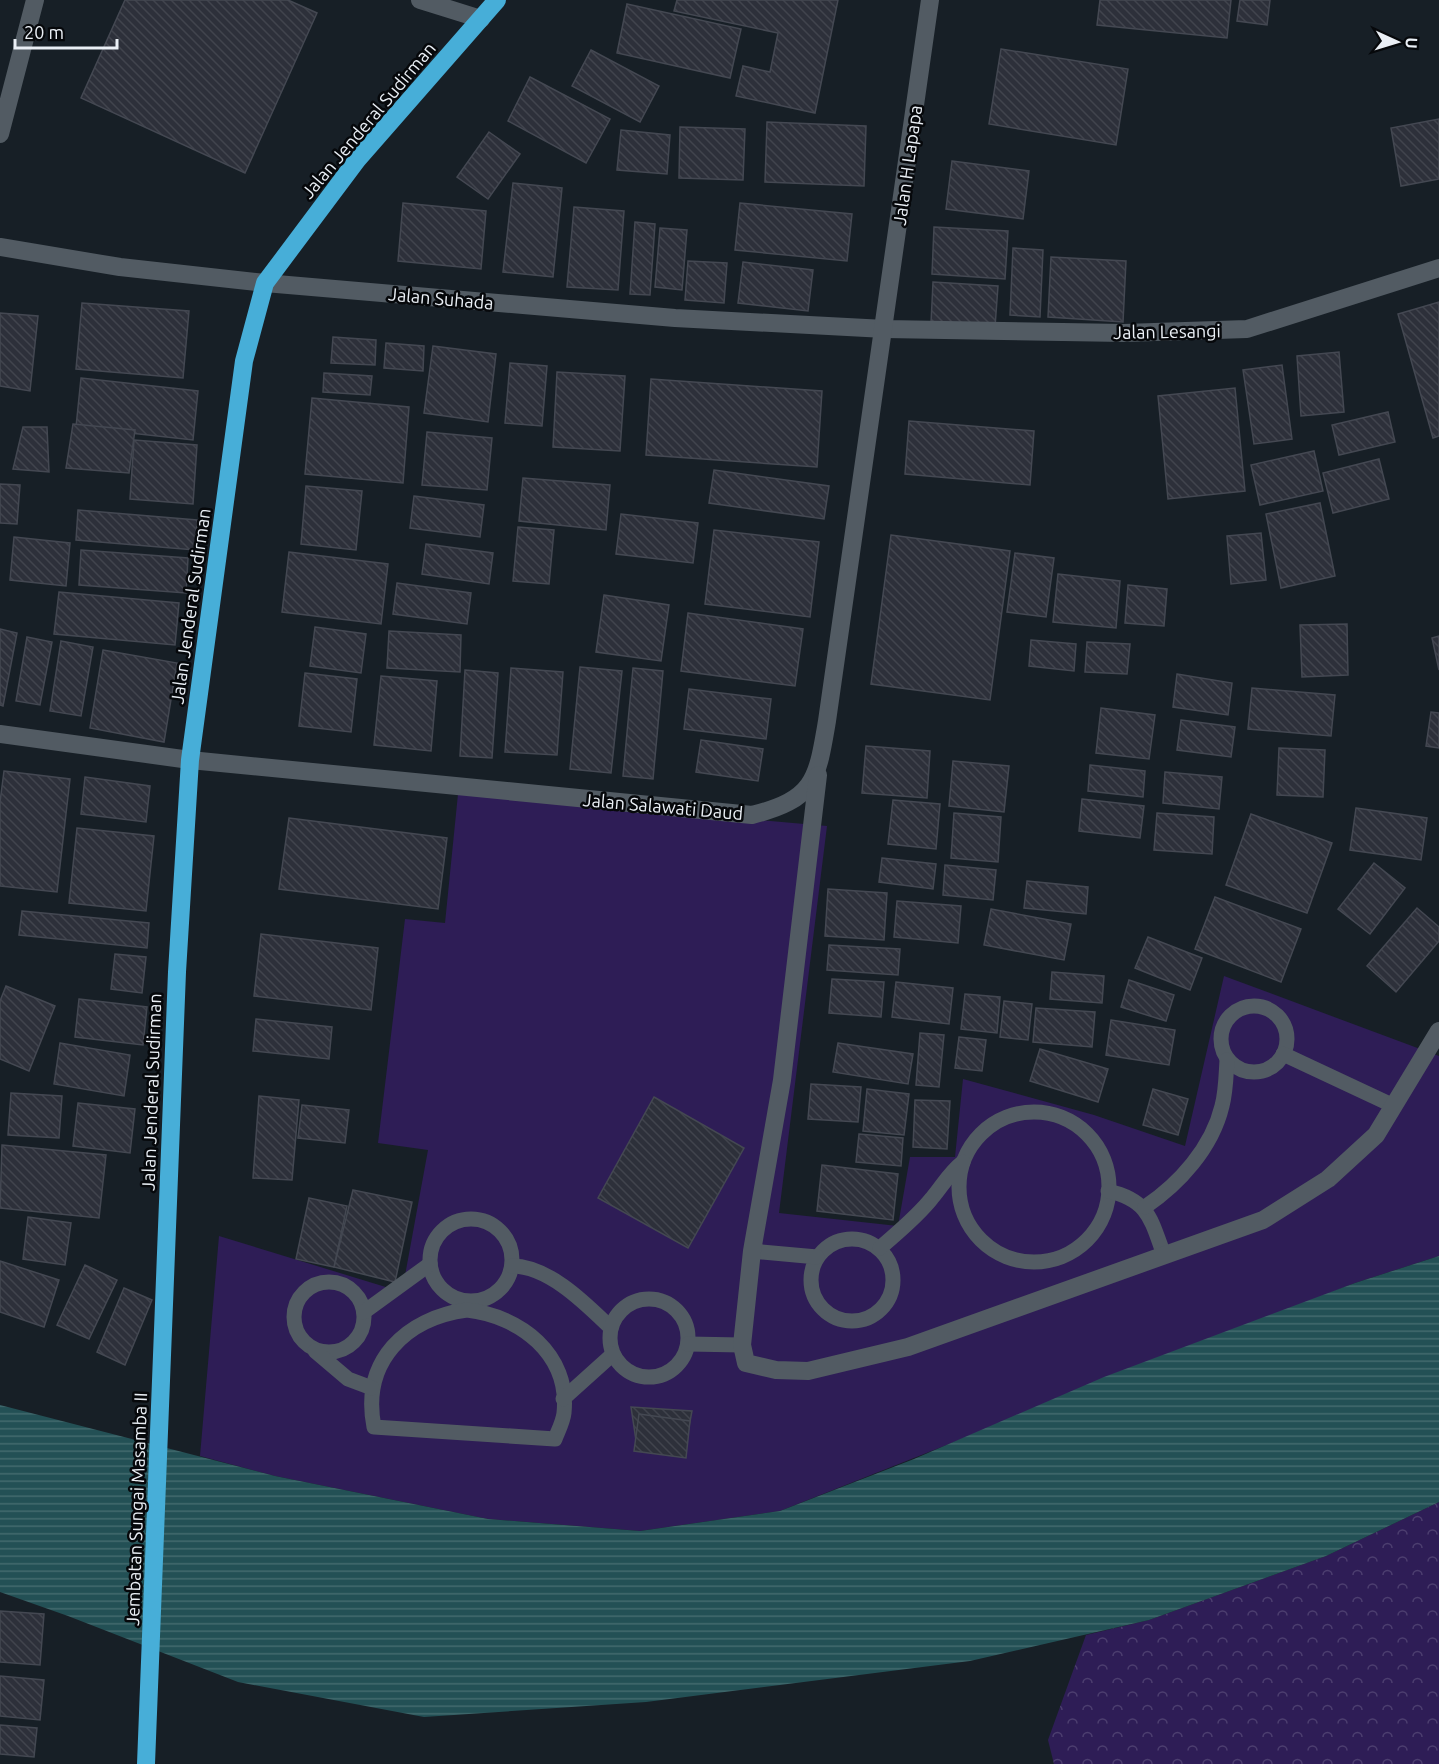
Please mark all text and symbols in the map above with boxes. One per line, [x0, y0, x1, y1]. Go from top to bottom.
scale bar [15, 12, 117, 50]
north arrow [1367, 12, 1427, 72]
text: 20 m [24, 22, 64, 42]
text: U [1403, 37, 1421, 49]
street label: Jalan Jenderal Sudirman [297, 38, 439, 202]
street label: Jalan H Lapapa [889, 104, 925, 226]
street label: Jalan Suhada [388, 283, 494, 313]
street label: Jalan Lesangi [1113, 320, 1221, 342]
street label: Jalan Jenderal Sudirman [166, 507, 214, 705]
street label: Jalan Salawati Daud [582, 789, 744, 823]
street label: Jalan Jenderal Sudirman [138, 993, 164, 1191]
street label: Jembatan Sungai Masamba II [122, 1392, 150, 1626]

